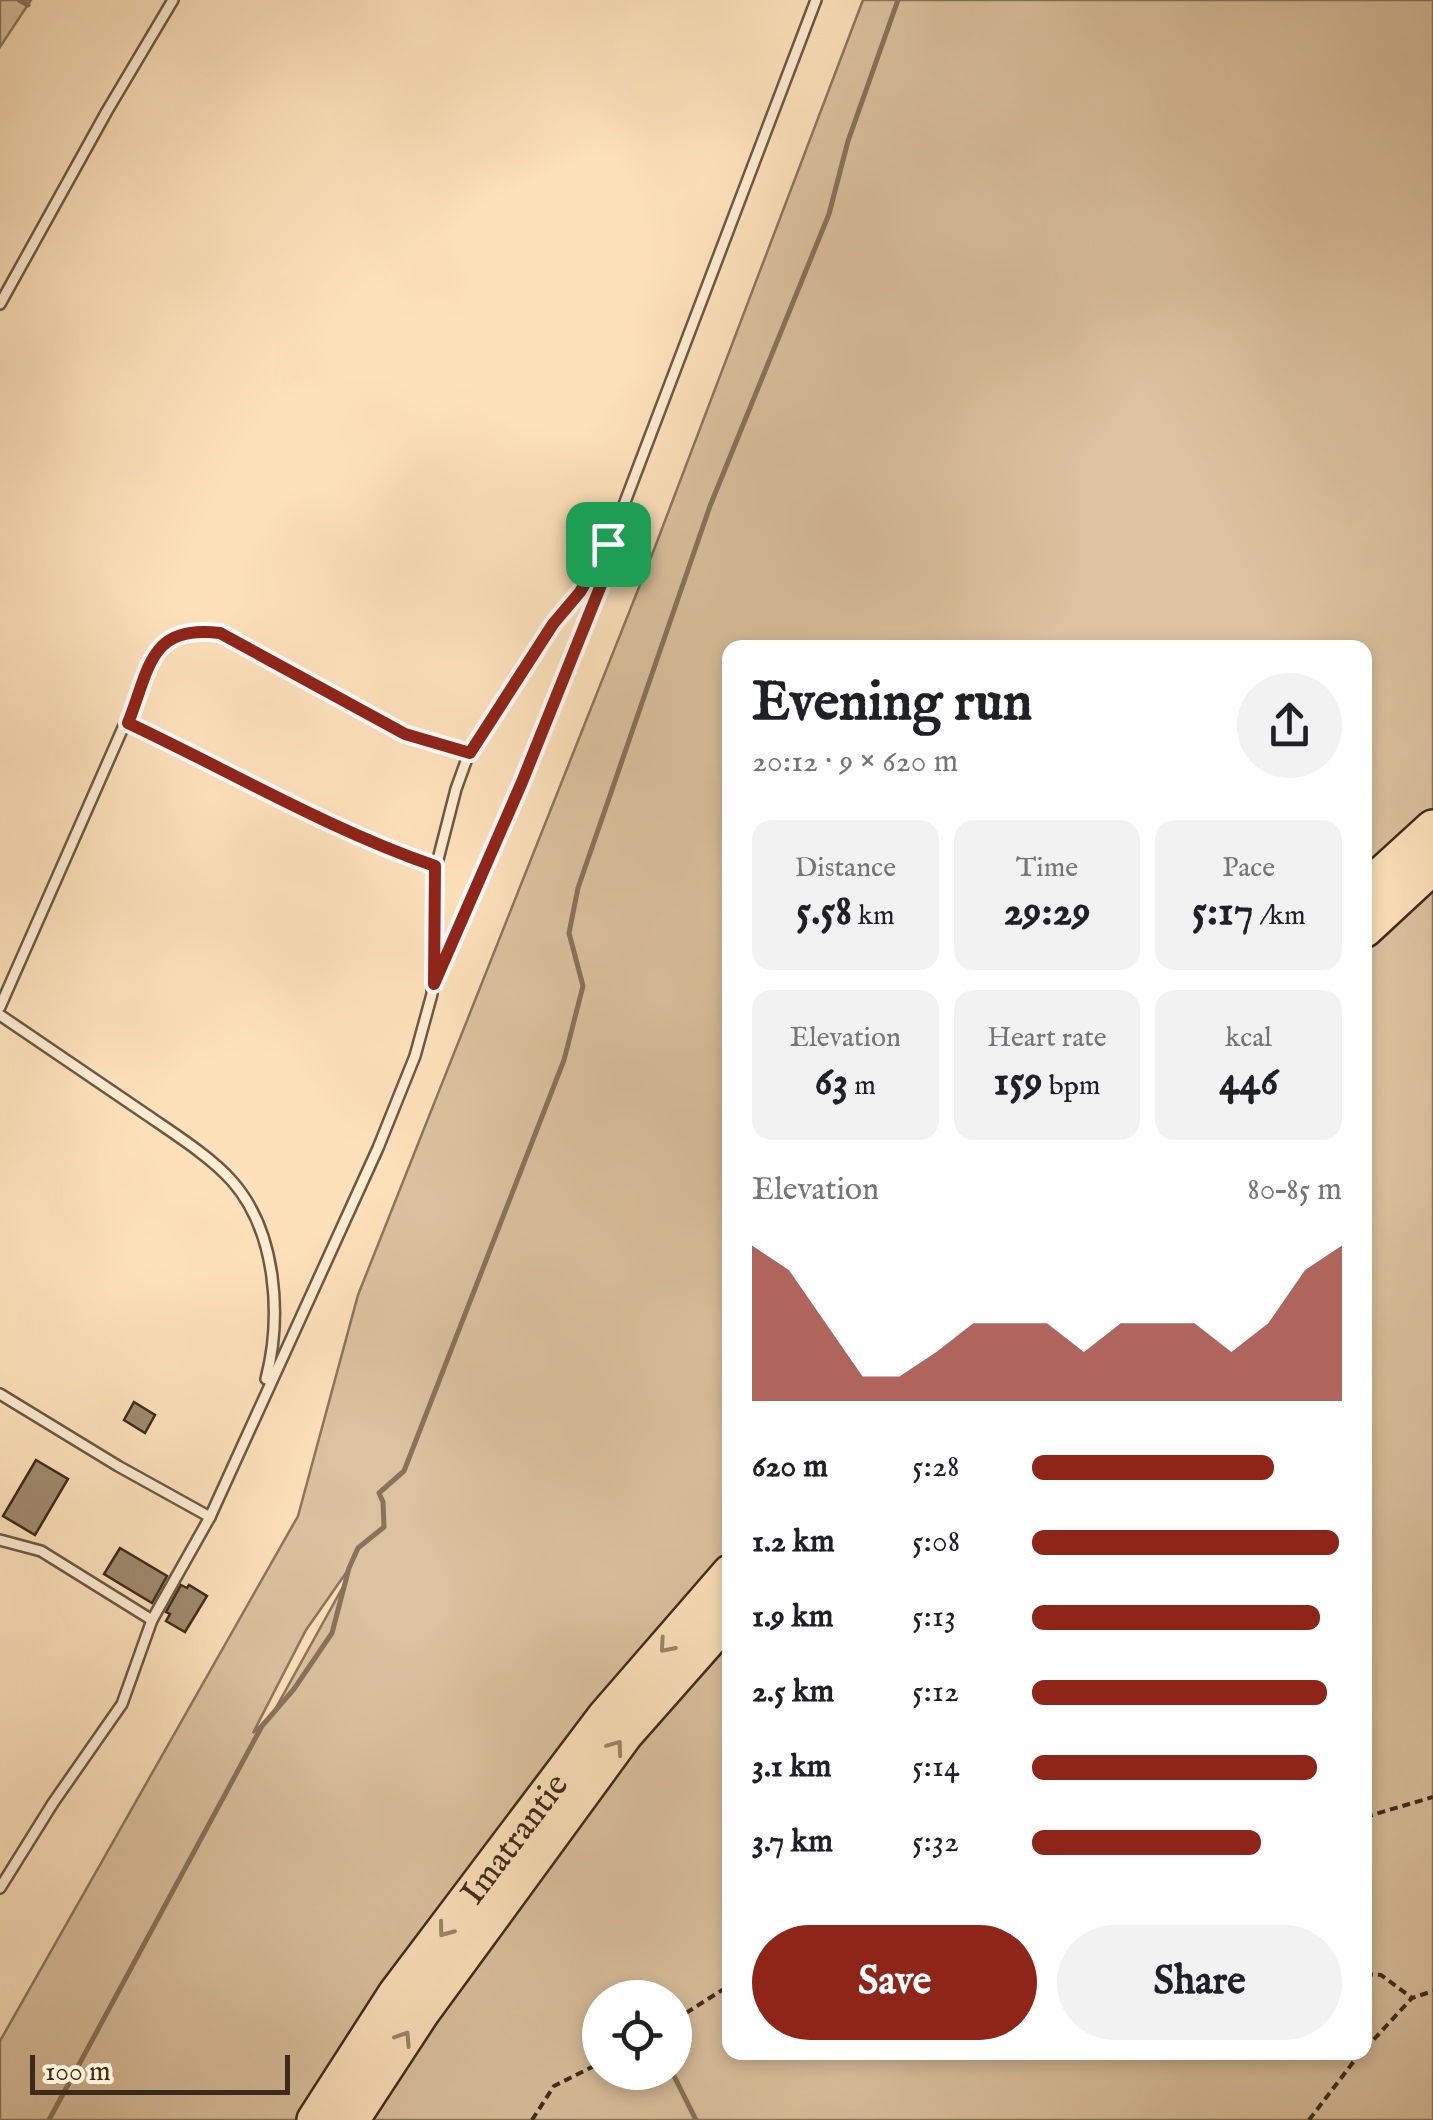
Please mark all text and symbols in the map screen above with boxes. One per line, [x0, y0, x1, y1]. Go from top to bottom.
pin [566, 502, 651, 587]
icon: arrive [581, 517, 636, 572]
text: Evening run [752, 669, 1032, 739]
button: share [1237, 673, 1342, 778]
text: 20:12 · 9 × 620 m [752, 742, 958, 783]
text: Distance [795, 851, 896, 886]
text: Time [1016, 851, 1078, 886]
text: Pace [1222, 851, 1275, 886]
text: 5.58 [796, 886, 852, 939]
text: 29:29 [1003, 886, 1091, 939]
text: 5:17 [1192, 886, 1253, 939]
text: km [852, 899, 895, 934]
text: /km [1253, 899, 1306, 934]
text: Elevation [790, 1021, 901, 1056]
text: Heart rate [987, 1021, 1107, 1056]
text: kcal [1225, 1021, 1272, 1056]
text: 63 [815, 1056, 848, 1109]
text: 159 [993, 1056, 1043, 1109]
text: 446 [1219, 1056, 1278, 1109]
text: m [848, 1069, 876, 1104]
text: bpm [1043, 1069, 1101, 1104]
text: Elevation [752, 1170, 879, 1211]
text: 80–85 m [1247, 1170, 1342, 1211]
text: 620 m [752, 1447, 828, 1488]
text: 5:28 [912, 1447, 960, 1488]
text: 1.2 km [752, 1522, 835, 1563]
text: 5:08 [912, 1522, 960, 1563]
text: 1.9 km [752, 1597, 834, 1638]
text: 5:13 [912, 1597, 956, 1638]
one-way arrow [660, 1635, 678, 1653]
text: 2.5 km [752, 1672, 834, 1713]
text: 5:12 [912, 1672, 959, 1713]
one-way arrow [604, 1740, 621, 1758]
text: 3.1 km [752, 1747, 832, 1788]
text: 5:14 [912, 1747, 960, 1788]
street label: Imatrantie [452, 1765, 580, 1914]
text: 3.7 km [752, 1822, 833, 1863]
text: 5:32 [912, 1822, 959, 1863]
one-way arrow [439, 1919, 456, 1937]
button: Save [752, 1925, 1037, 2040]
button: Share [1057, 1925, 1342, 2040]
map controls [582, 1980, 692, 2090]
button: locate [582, 1980, 692, 2090]
one-way arrow [392, 2031, 410, 2050]
scale bar [30, 2050, 290, 2094]
text: 100 m [45, 2055, 111, 2090]

